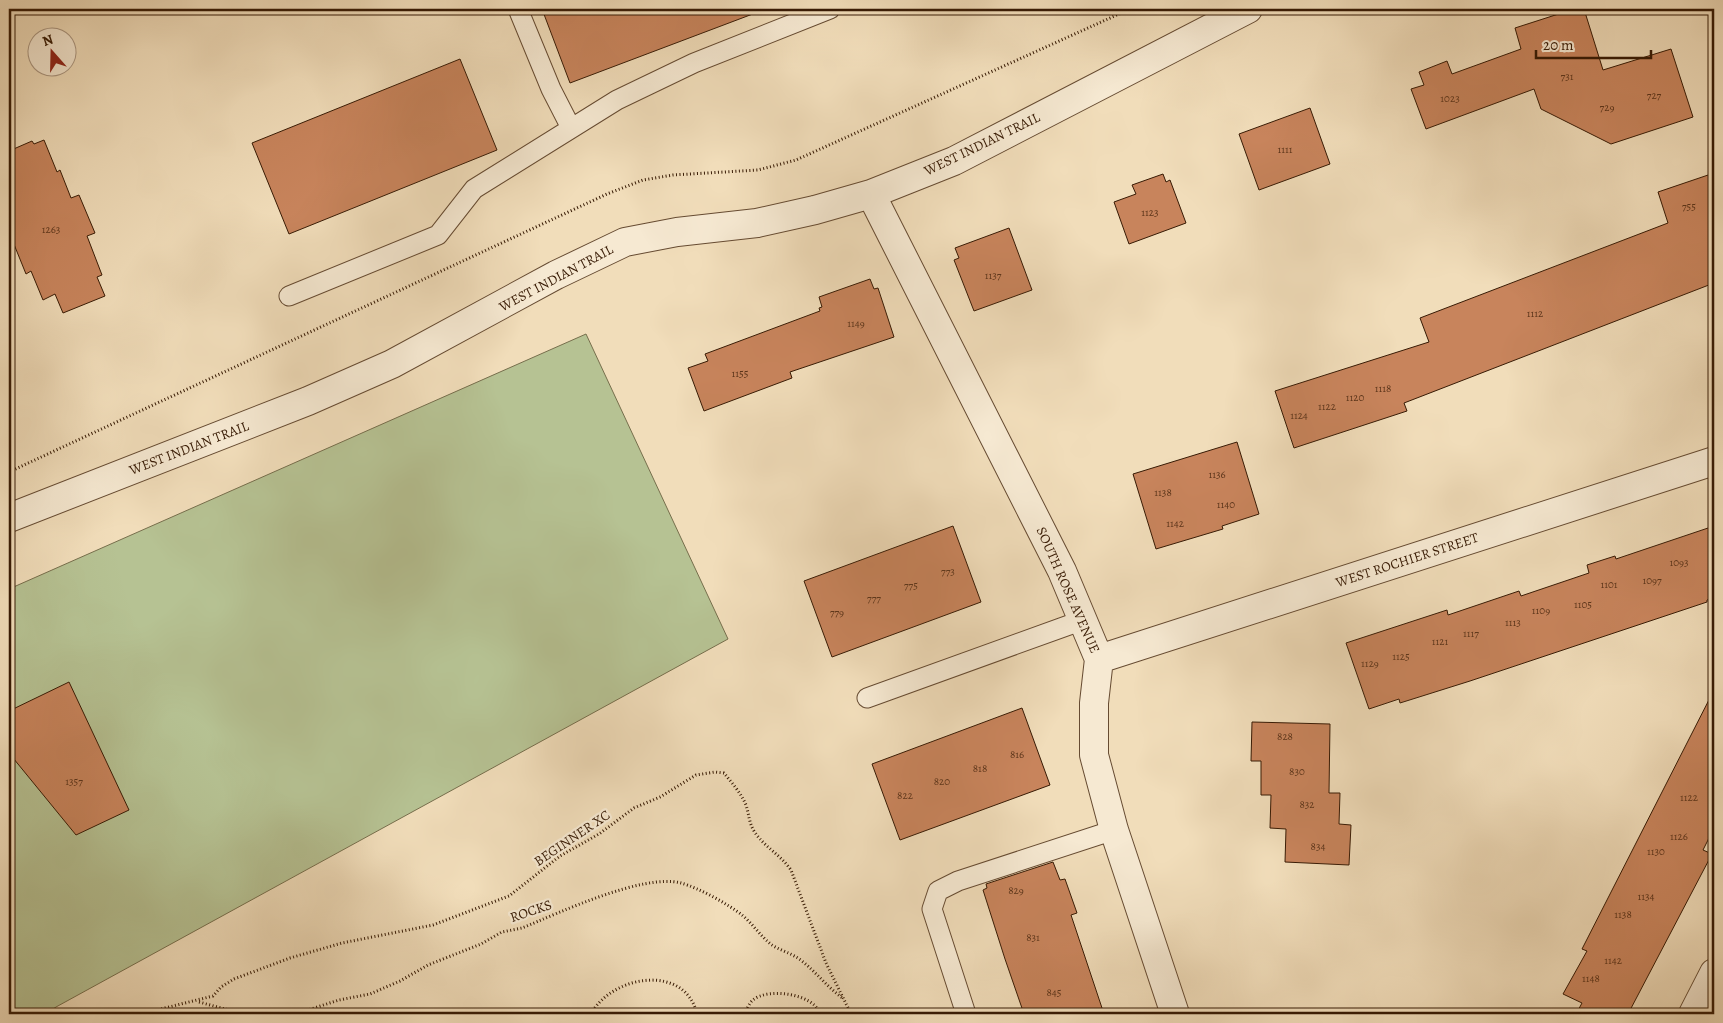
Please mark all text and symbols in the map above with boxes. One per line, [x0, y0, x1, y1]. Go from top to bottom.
north arrow [28, 28, 78, 78]
scale bar [1536, 28, 1650, 60]
text: N [40, 30, 56, 51]
text: 20 m [1543, 35, 1574, 55]
house number: 731 [1561, 69, 1574, 84]
house number: 727 [1647, 88, 1662, 103]
house number: 1023 [1440, 91, 1460, 106]
house number: 729 [1600, 100, 1614, 115]
street label: WEST INDIAN TRAIL [920, 107, 1044, 181]
house number: 1111 [1277, 142, 1293, 157]
house number: 755 [1682, 199, 1696, 214]
house number: 1123 [1141, 205, 1159, 220]
house number: 1263 [42, 222, 60, 237]
street label: WEST INDIAN TRAIL [495, 239, 617, 317]
house number: 1137 [985, 268, 1002, 283]
house number: 1112 [1527, 306, 1543, 321]
house number: 1149 [847, 316, 865, 331]
house number: 1155 [732, 366, 749, 381]
house number: 1118 [1375, 381, 1391, 396]
house number: 1120 [1346, 390, 1364, 405]
house number: 1122 [1318, 399, 1336, 414]
house number: 1124 [1290, 408, 1308, 423]
street label: WEST INDIAN TRAIL [126, 416, 252, 480]
house number: 1136 [1208, 467, 1226, 482]
house number: 1138 [1154, 485, 1172, 500]
house number: 1140 [1217, 497, 1235, 512]
house number: 1142 [1166, 516, 1184, 531]
street label: SOUTH ROSE AVENUE [1032, 524, 1104, 656]
street label: WEST ROCHIER STREET [1332, 528, 1481, 592]
house number: 1093 [1669, 555, 1689, 570]
house number: 773 [941, 564, 955, 579]
house number: 1097 [1642, 573, 1662, 588]
house number: 1101 [1600, 577, 1618, 592]
house number: 775 [904, 578, 918, 593]
house number: 777 [867, 591, 881, 606]
house number: 1105 [1574, 597, 1592, 612]
house number: 1109 [1532, 603, 1550, 618]
house number: 779 [830, 605, 844, 620]
house number: 1113 [1505, 615, 1521, 630]
house number: 1117 [1463, 626, 1479, 641]
house number: 1121 [1432, 634, 1448, 649]
house number: 1125 [1392, 649, 1410, 664]
house number: 1129 [1361, 656, 1379, 671]
house number: 828 [1277, 729, 1293, 744]
house number: 816 [1010, 747, 1024, 762]
house number: 818 [973, 761, 987, 776]
house number: 830 [1289, 764, 1305, 779]
house number: 1357 [65, 774, 83, 789]
house number: 820 [934, 774, 950, 789]
house number: 822 [897, 788, 913, 803]
house number: 1122 [1680, 790, 1698, 805]
house number: 832 [1299, 797, 1315, 812]
street label: BEGINNER XC [530, 805, 614, 871]
house number: 1126 [1670, 829, 1688, 844]
house number: 834 [1311, 839, 1325, 854]
house number: 1130 [1647, 844, 1665, 859]
house number: 829 [1008, 883, 1024, 898]
house number: 1134 [1637, 889, 1655, 904]
street label: ROCKS [508, 895, 554, 927]
house number: 1138 [1614, 907, 1632, 922]
house number: 831 [1026, 930, 1040, 945]
house number: 1142 [1604, 953, 1622, 968]
house number: 1148 [1582, 971, 1600, 986]
house number: 845 [1046, 985, 1062, 1000]

